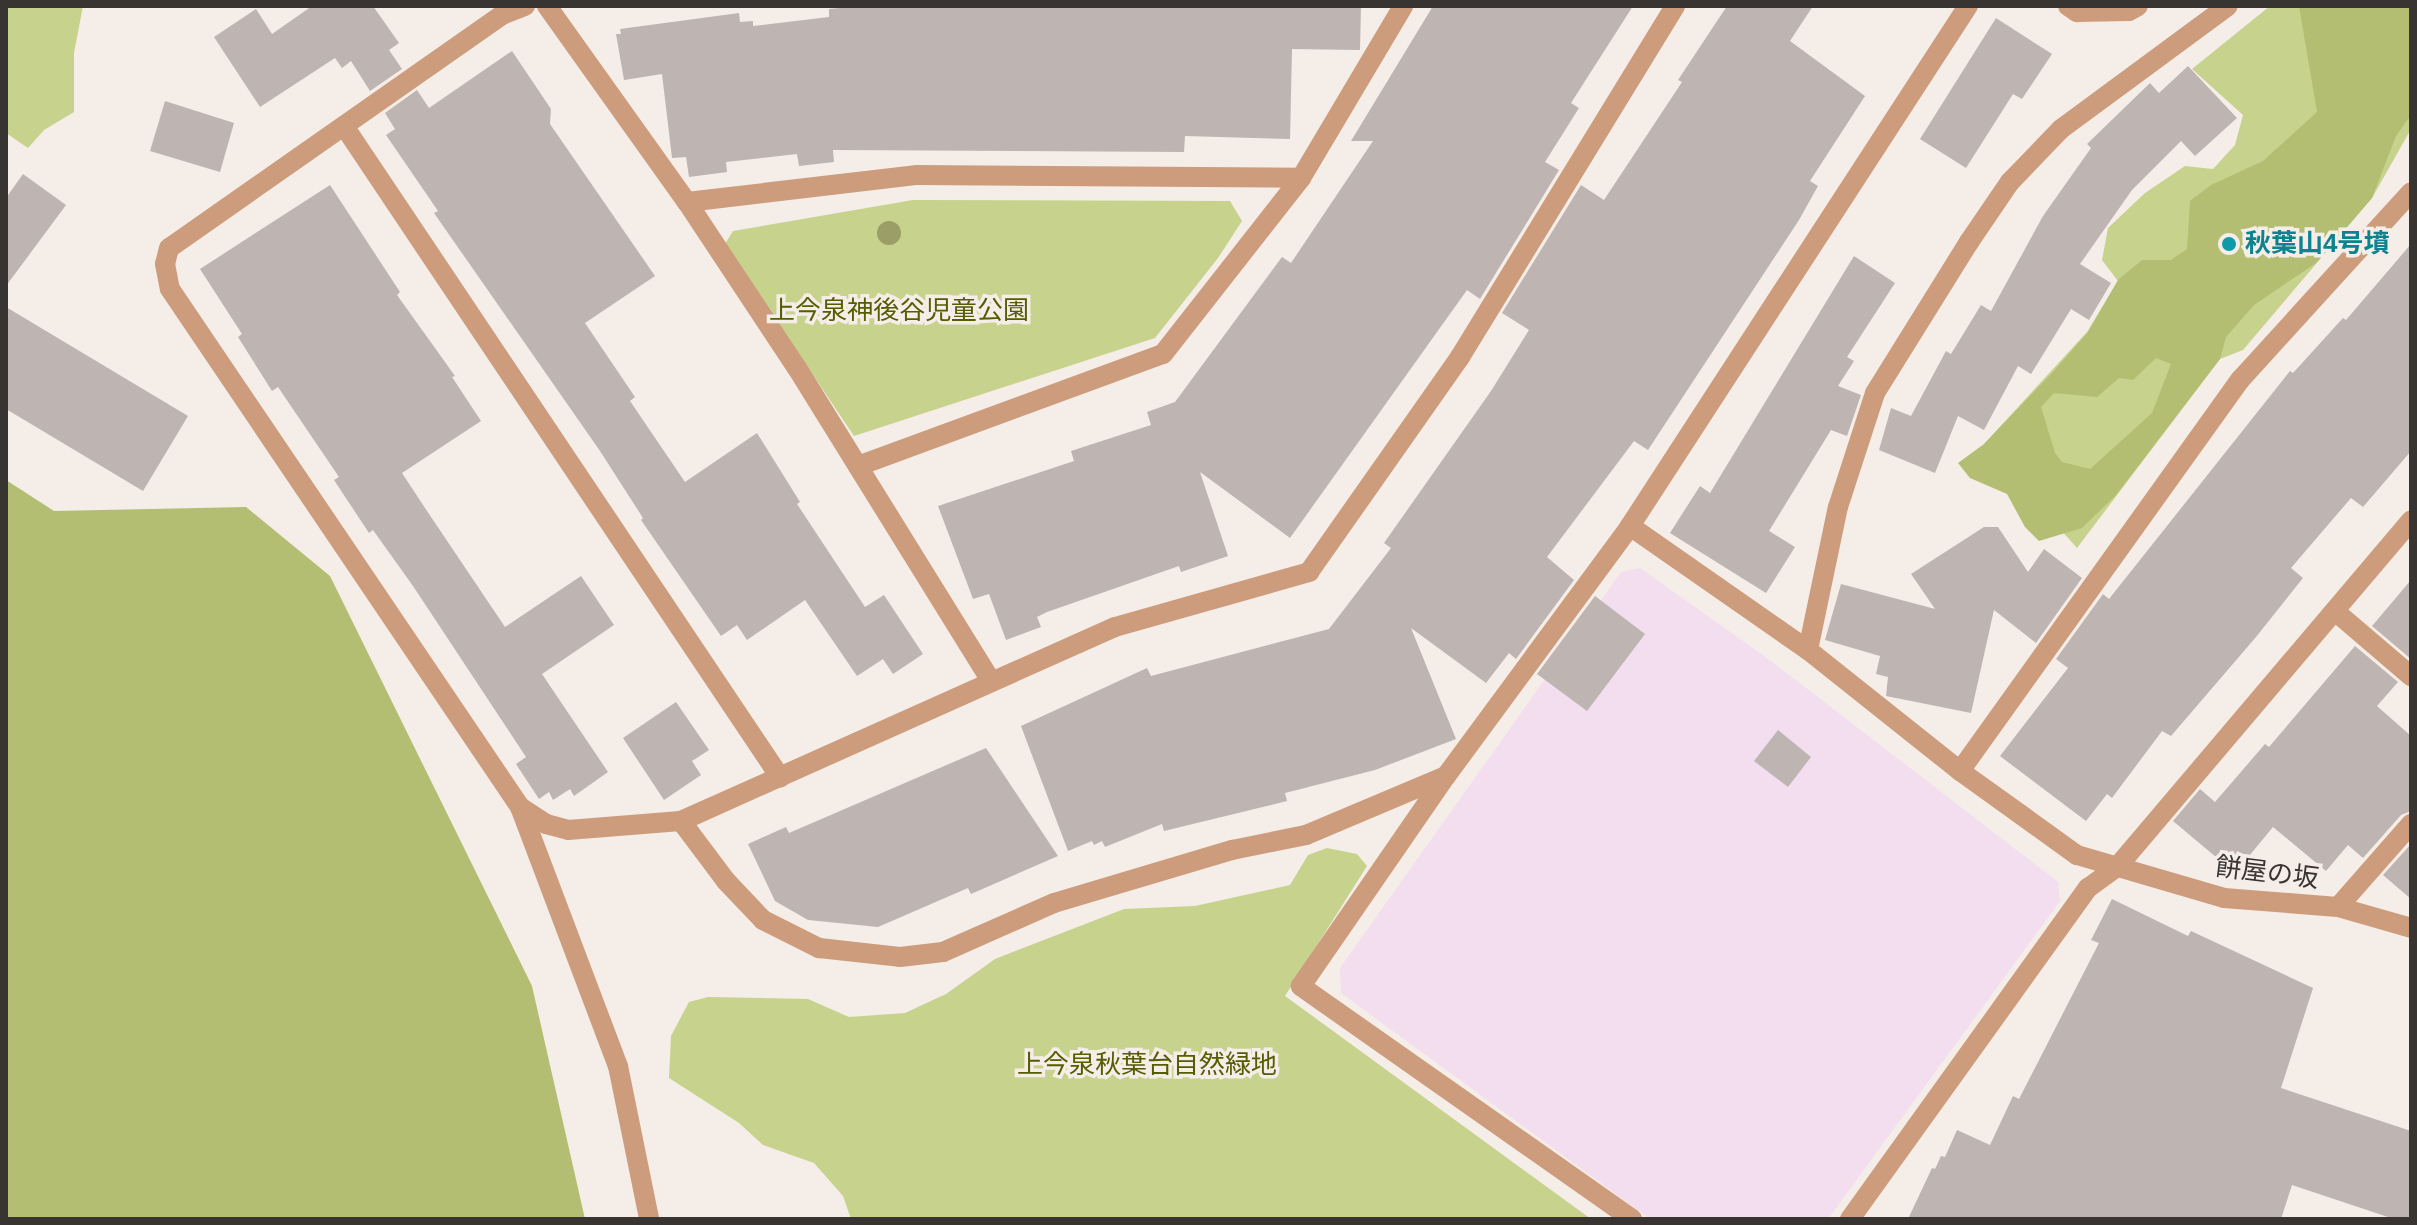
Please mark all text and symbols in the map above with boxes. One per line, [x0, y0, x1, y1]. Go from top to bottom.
place label: 秋葉山4号墳 [2245, 228, 2389, 260]
marker: 秋葉山4号墳 [2220, 235, 2238, 253]
park label: 上今泉神後谷児童公園 [769, 295, 1029, 327]
street label: 餅屋の坂 [2213, 851, 2321, 895]
park label: 上今泉秋葉台自然緑地 [1017, 1049, 1277, 1081]

